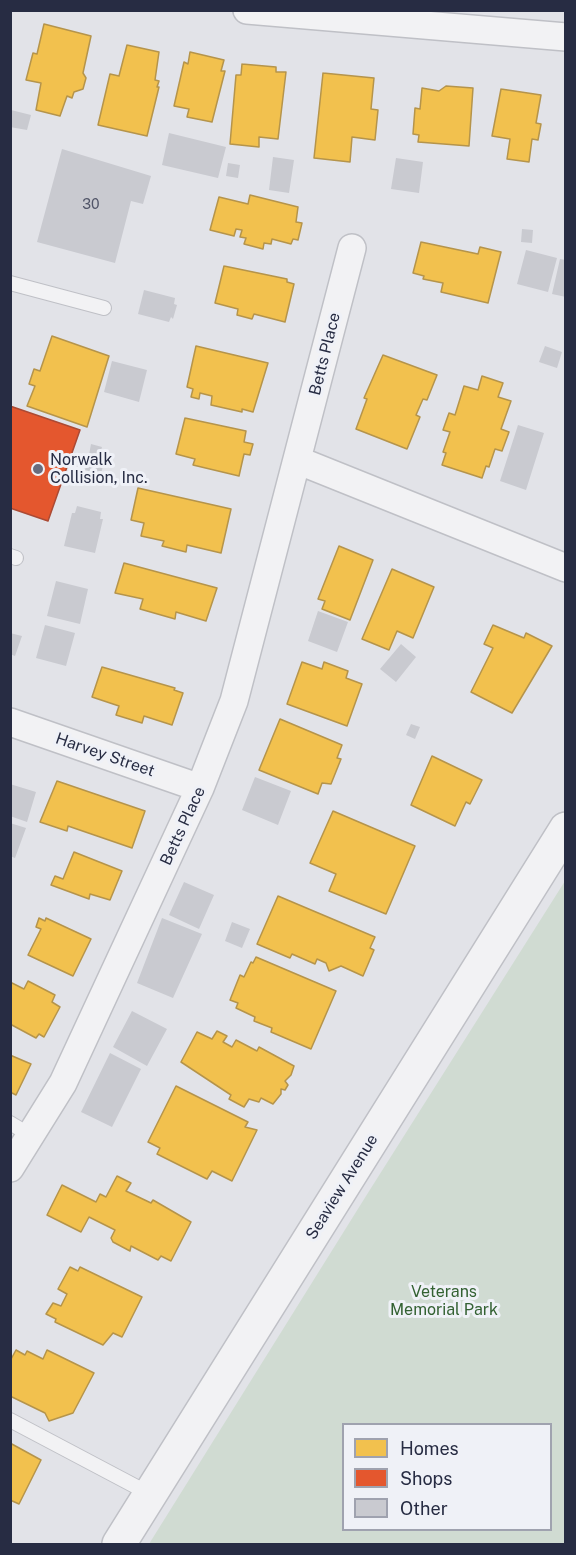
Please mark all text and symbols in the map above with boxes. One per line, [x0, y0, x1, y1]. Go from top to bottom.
house number: 30 [82, 197, 100, 213]
street label: Betts Place [305, 311, 345, 397]
place label: Norwalk Collision, Inc. [50, 450, 148, 488]
marker: Norwalk Collision, Inc. [31, 462, 45, 476]
street label: Harvey Street [53, 729, 157, 781]
street label: Betts Place [156, 784, 210, 868]
street label: Seaview Avenue [302, 1131, 382, 1243]
park label: Veterans Memorial Park [390, 1282, 498, 1320]
legend [342, 1423, 552, 1531]
text: Homes [400, 1438, 459, 1459]
text: Shops [400, 1468, 452, 1489]
text: Other [400, 1498, 448, 1519]

